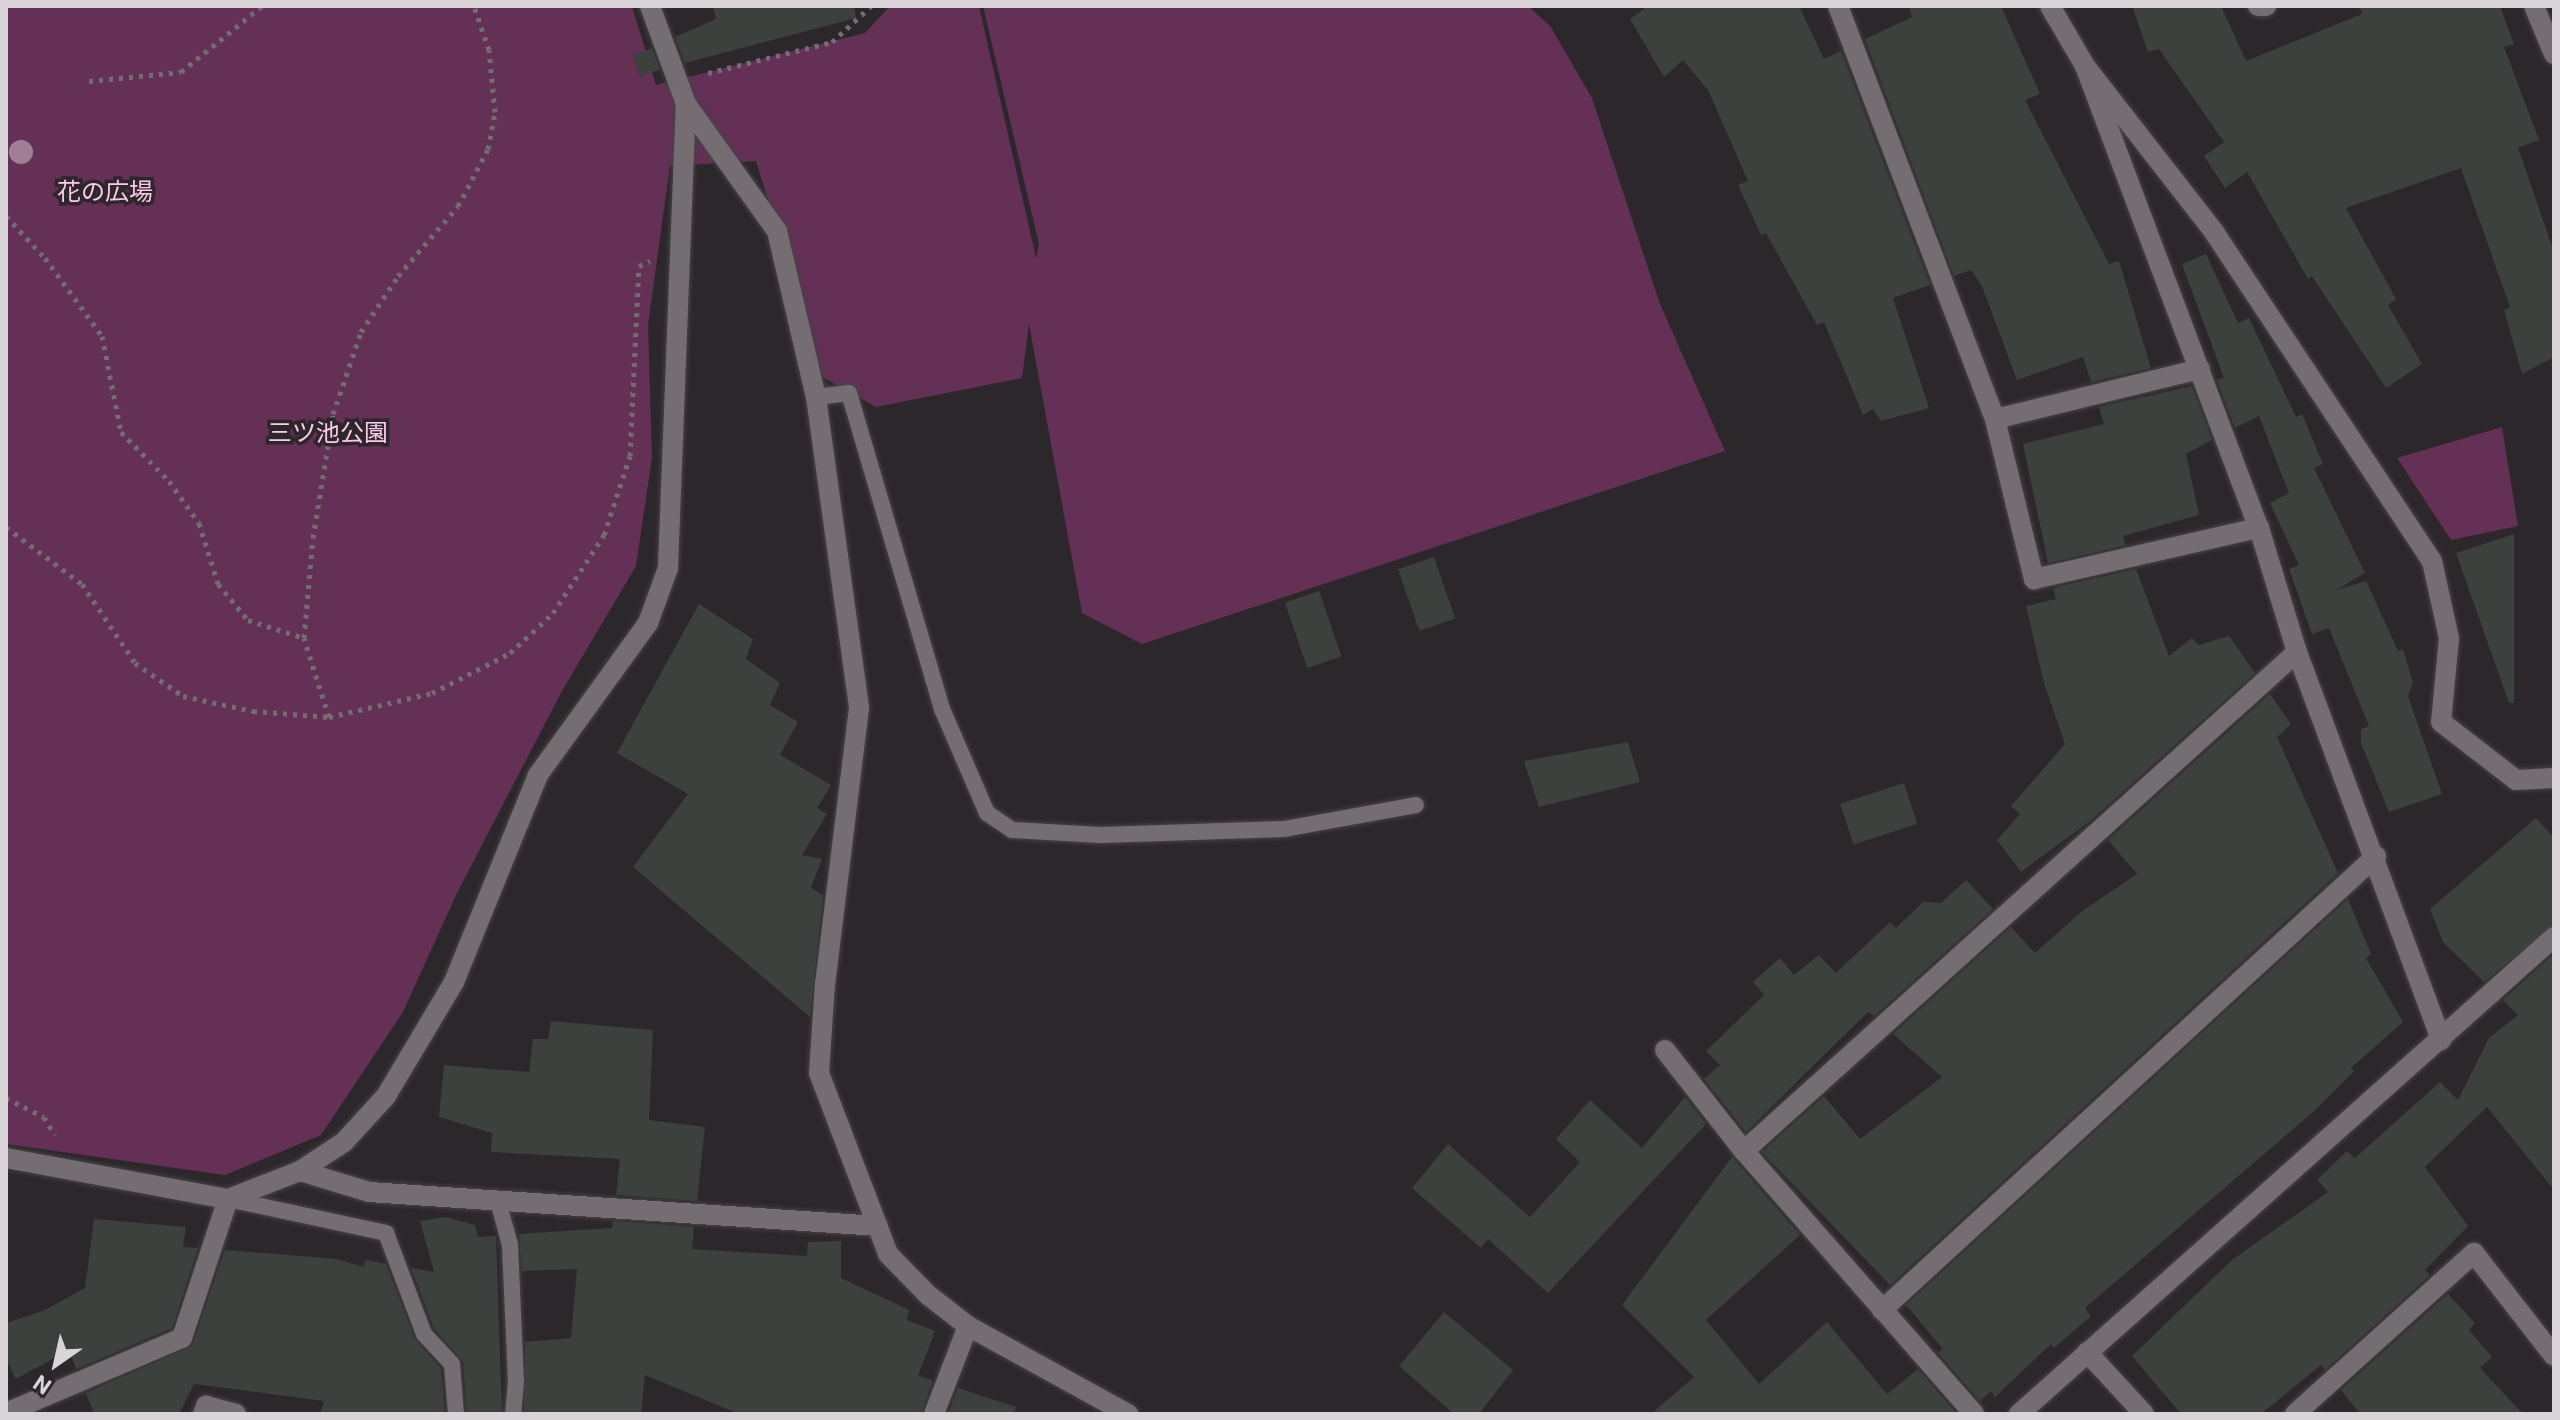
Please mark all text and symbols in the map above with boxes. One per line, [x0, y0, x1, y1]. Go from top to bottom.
park label: 花の広場 [57, 179, 153, 207]
park label: 三ツ池公園 [268, 420, 388, 448]
north arrow [16, 1324, 96, 1404]
text: N [29, 1370, 56, 1399]

